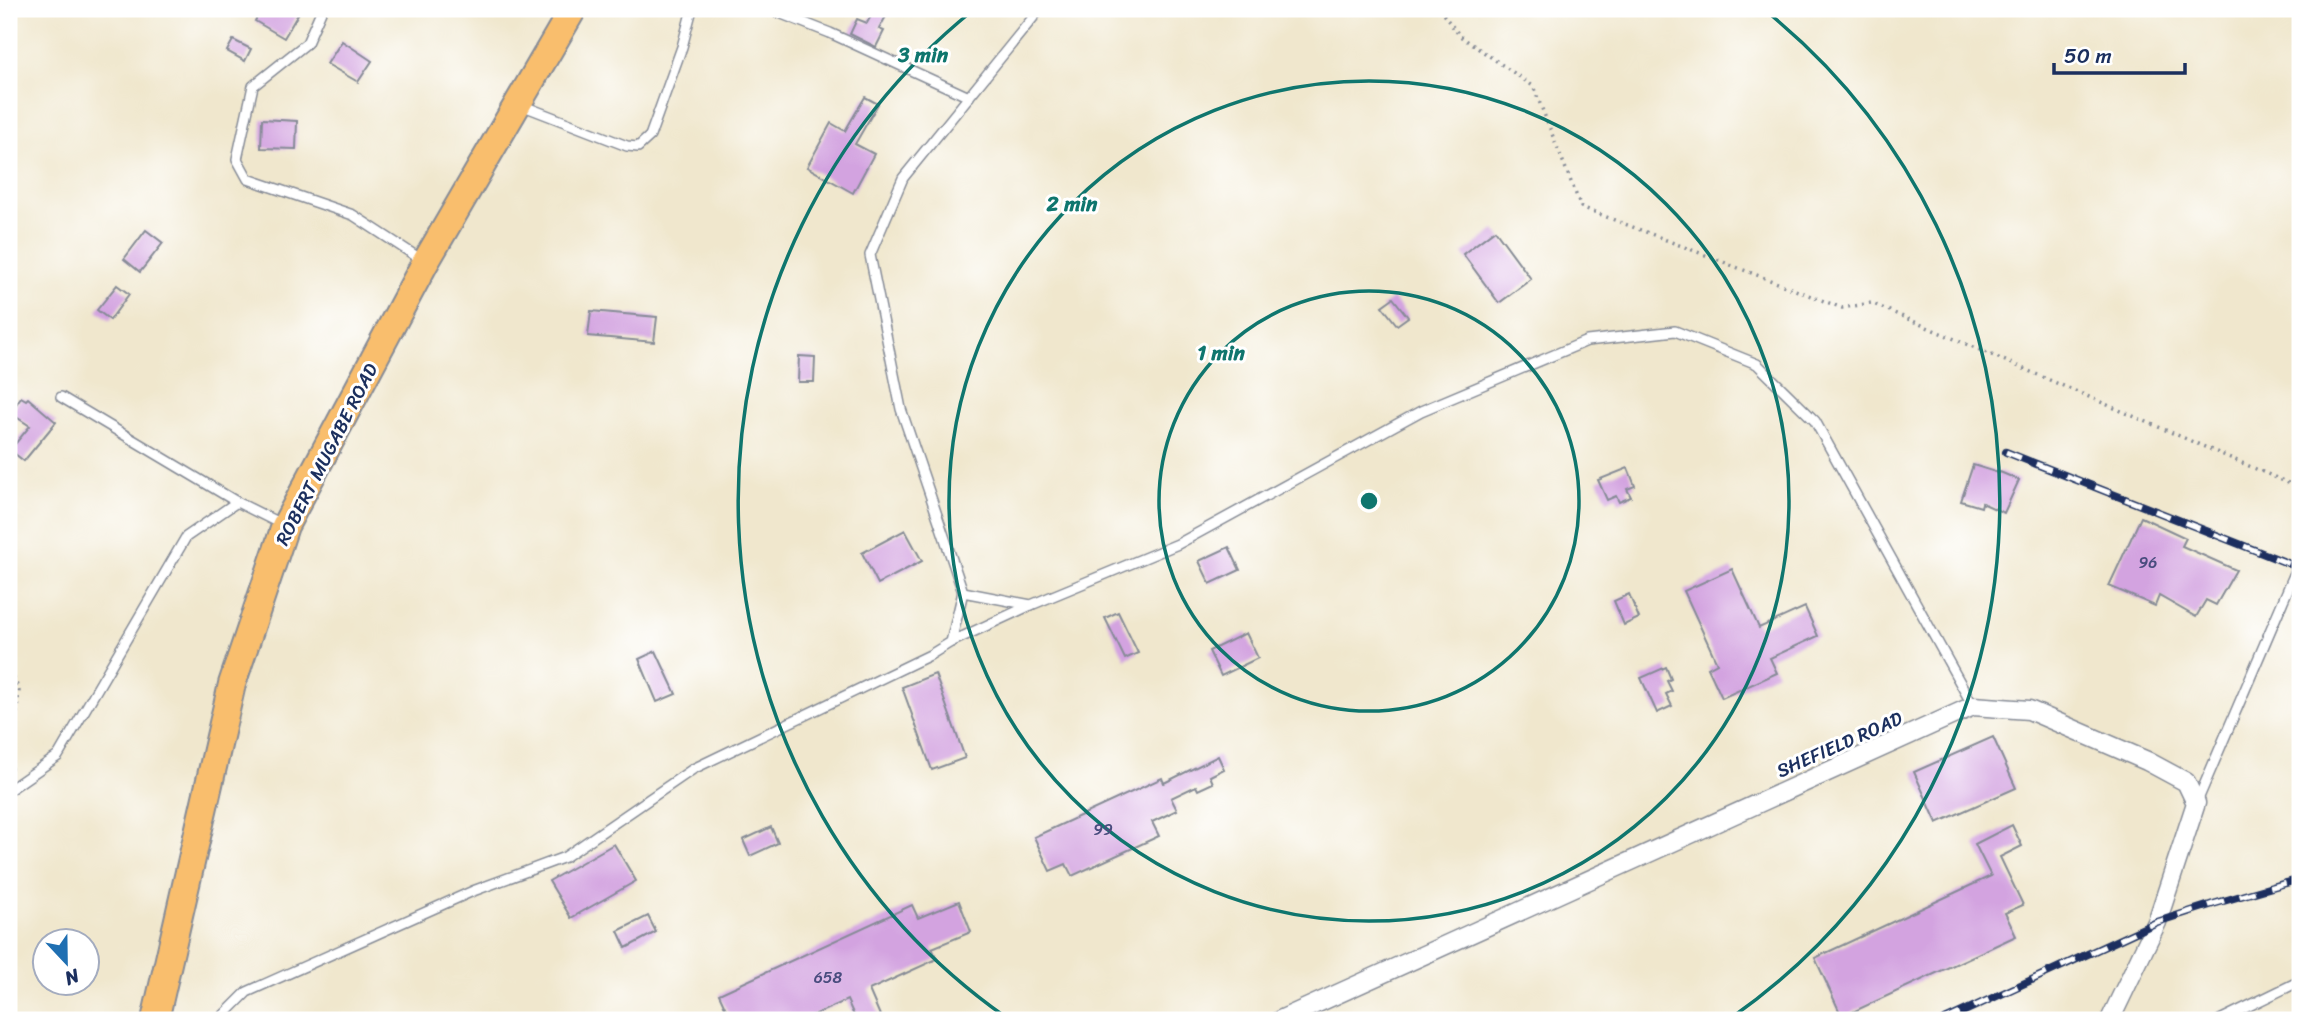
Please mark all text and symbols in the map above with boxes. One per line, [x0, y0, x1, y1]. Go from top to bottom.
scale bar [2054, 32, 2185, 76]
text: 3 min [897, 36, 949, 74]
text: 50 m [2064, 37, 2112, 75]
text: 2 min [1046, 185, 1098, 223]
text: 1 min [1197, 334, 1246, 372]
street label: ROBERT MUGABE ROAD [266, 357, 387, 551]
centre of rings [1357, 489, 1381, 513]
house number: 96 [2139, 548, 2157, 577]
street label: SHEFIELD ROAD [1771, 702, 1908, 787]
house number: 99 [1093, 815, 1113, 844]
north arrow [32, 928, 102, 998]
text: N [59, 959, 85, 995]
house number: 658 [814, 963, 843, 992]

